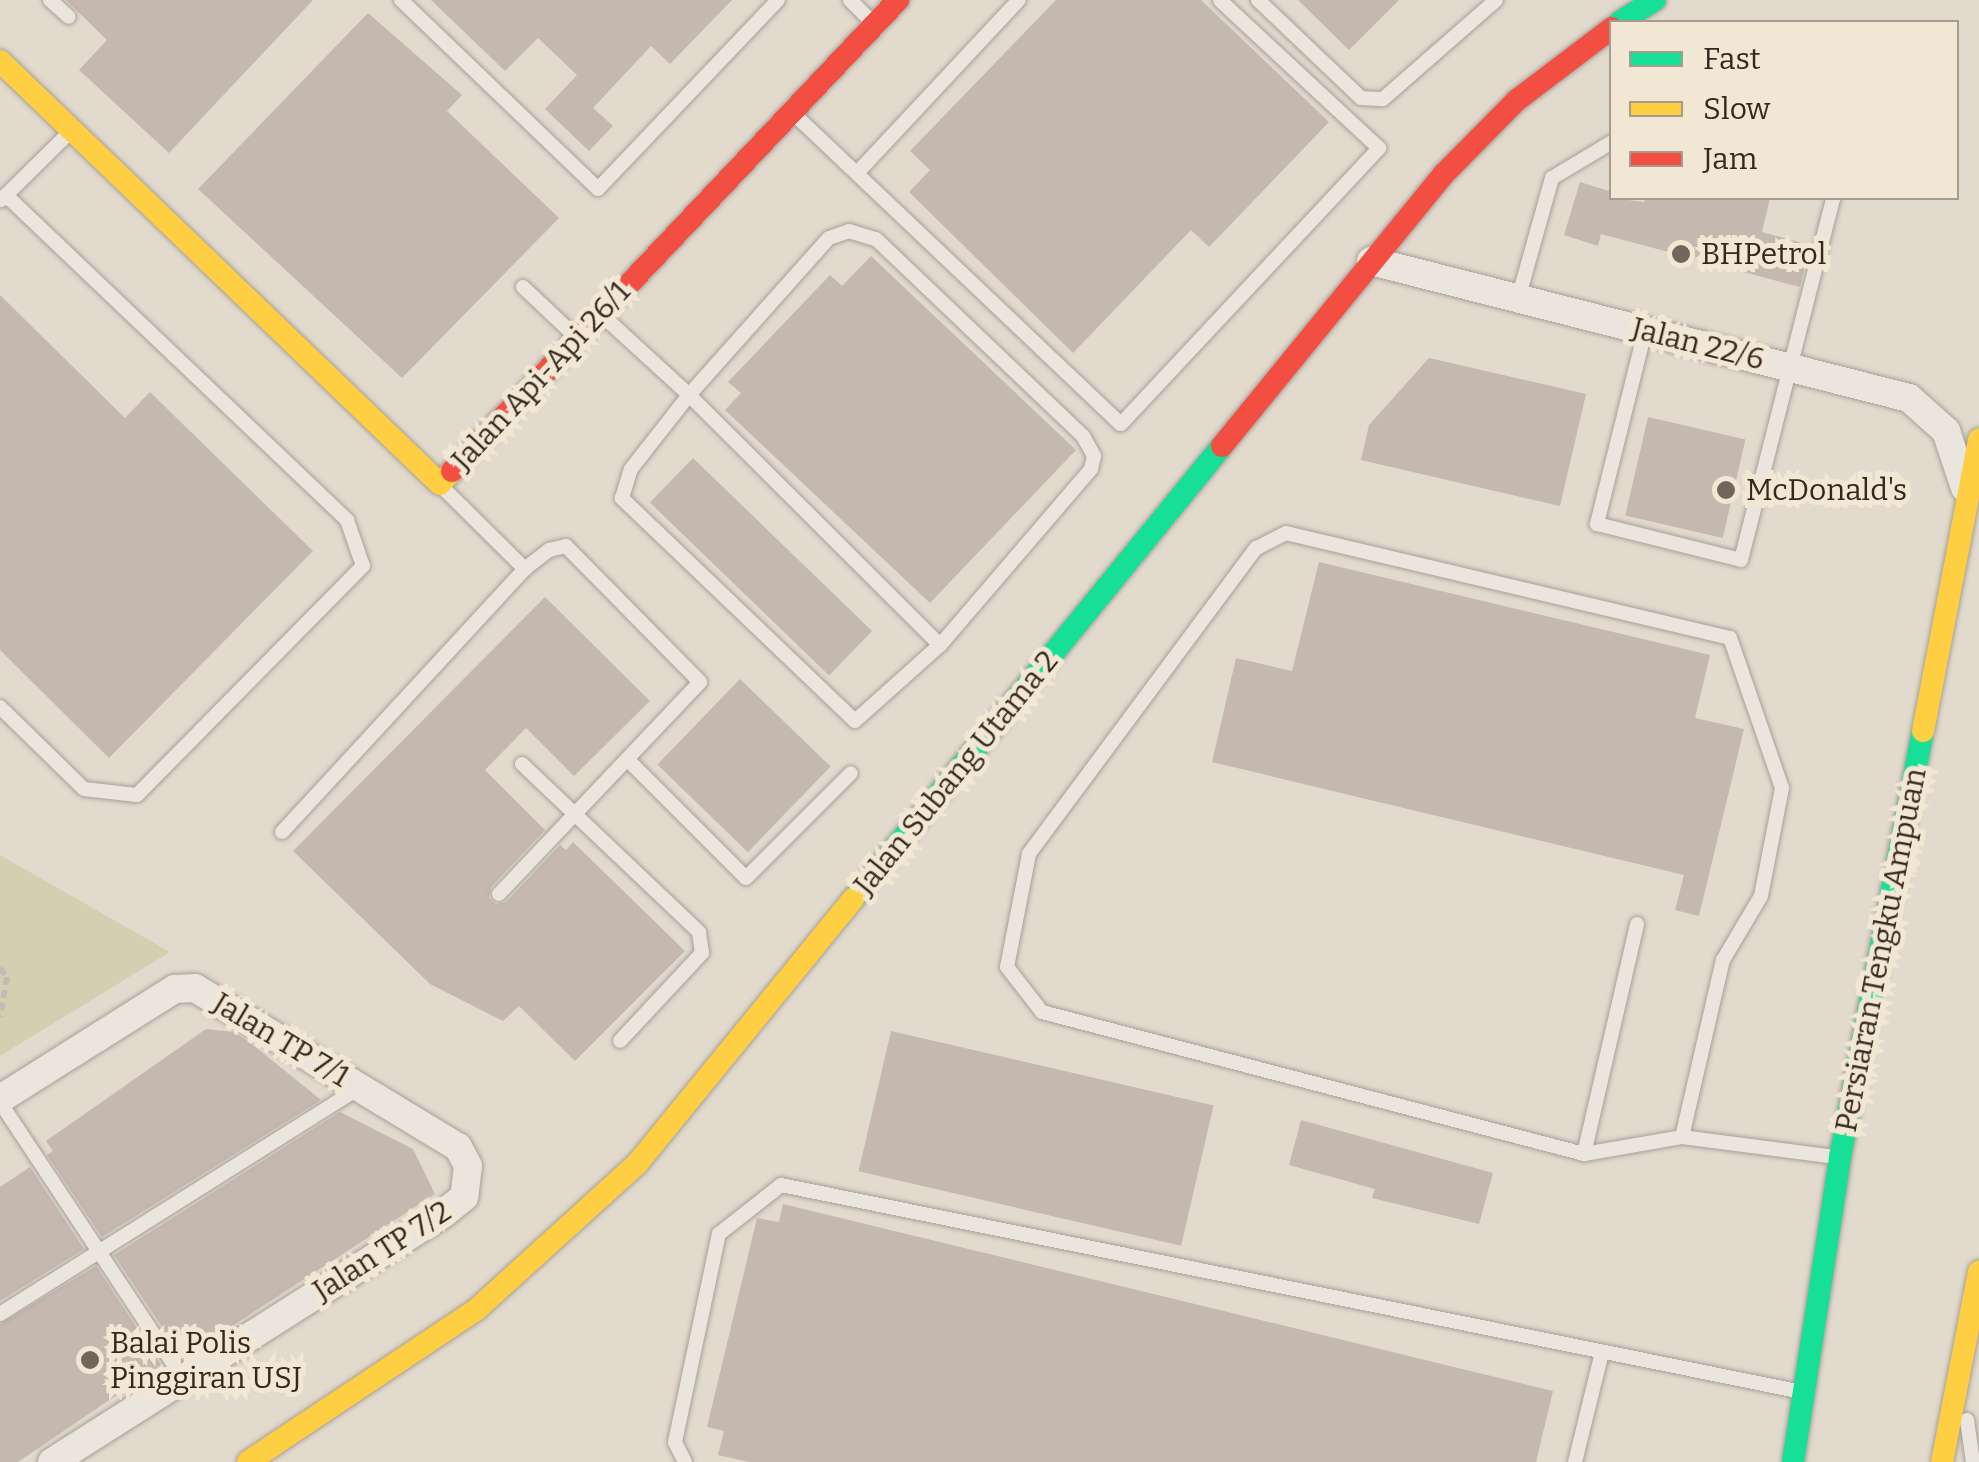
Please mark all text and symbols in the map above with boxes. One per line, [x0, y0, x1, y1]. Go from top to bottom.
legend [1609, 20, 1959, 200]
text: Fast [1703, 41, 1761, 77]
text: Slow [1703, 91, 1770, 127]
text: Jam [1703, 141, 1757, 177]
place label: BHPetrol [1701, 236, 1826, 272]
marker: BHPetrol [1670, 243, 1692, 265]
street label: Jalan Api-Api 26/1 [444, 274, 638, 478]
street label: Jalan 22/6 [1628, 310, 1768, 378]
place label: McDonald's [1746, 472, 1907, 508]
marker: McDonald's [1715, 479, 1737, 501]
street label: Jalan Subang Utama 2 [847, 644, 1065, 902]
street label: Persiaran Tengku Ampuan [1828, 765, 1934, 1135]
street label: Jalan TP 7/1 [206, 985, 356, 1095]
street label: Jalan TP 7/2 [306, 1193, 458, 1309]
place label: Balai Polis Pinggiran USJ [110, 1325, 302, 1396]
marker: Balai Polis Pinggiran USJ [79, 1349, 101, 1371]

